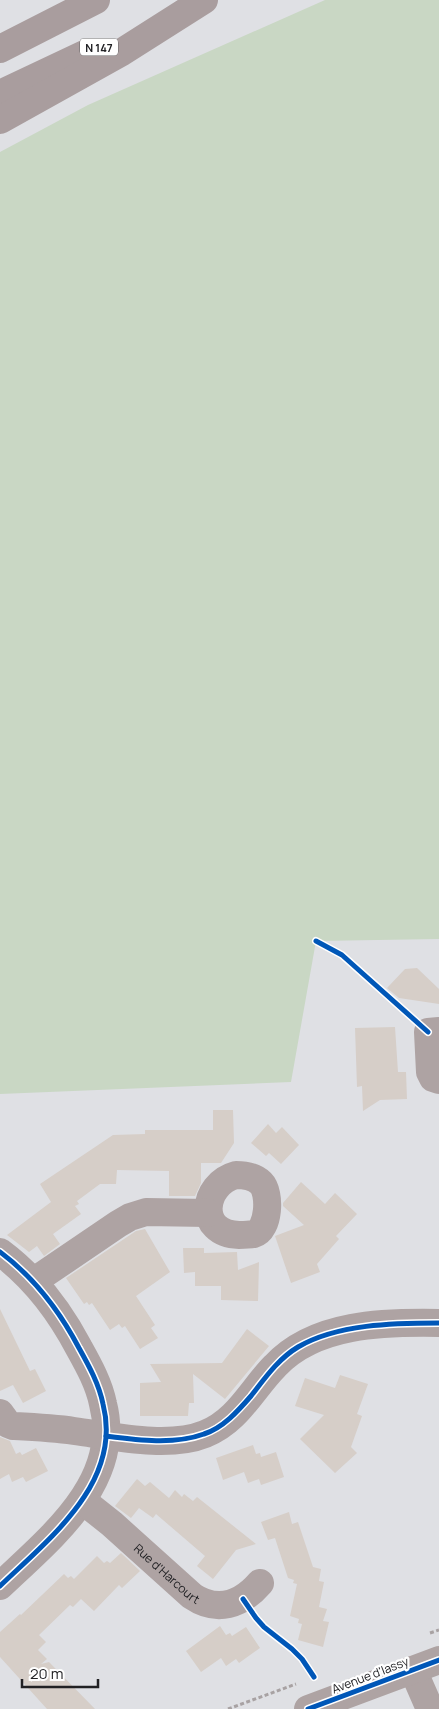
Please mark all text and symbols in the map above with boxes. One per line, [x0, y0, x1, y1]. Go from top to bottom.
road number: N 147 [80, 38, 118, 56]
street label: Rue d'Harcourt [131, 1539, 203, 1608]
street label: Avenue d'Iassy [329, 1652, 412, 1698]
scale bar [22, 1656, 99, 1688]
text: 20 m [30, 1663, 63, 1684]

